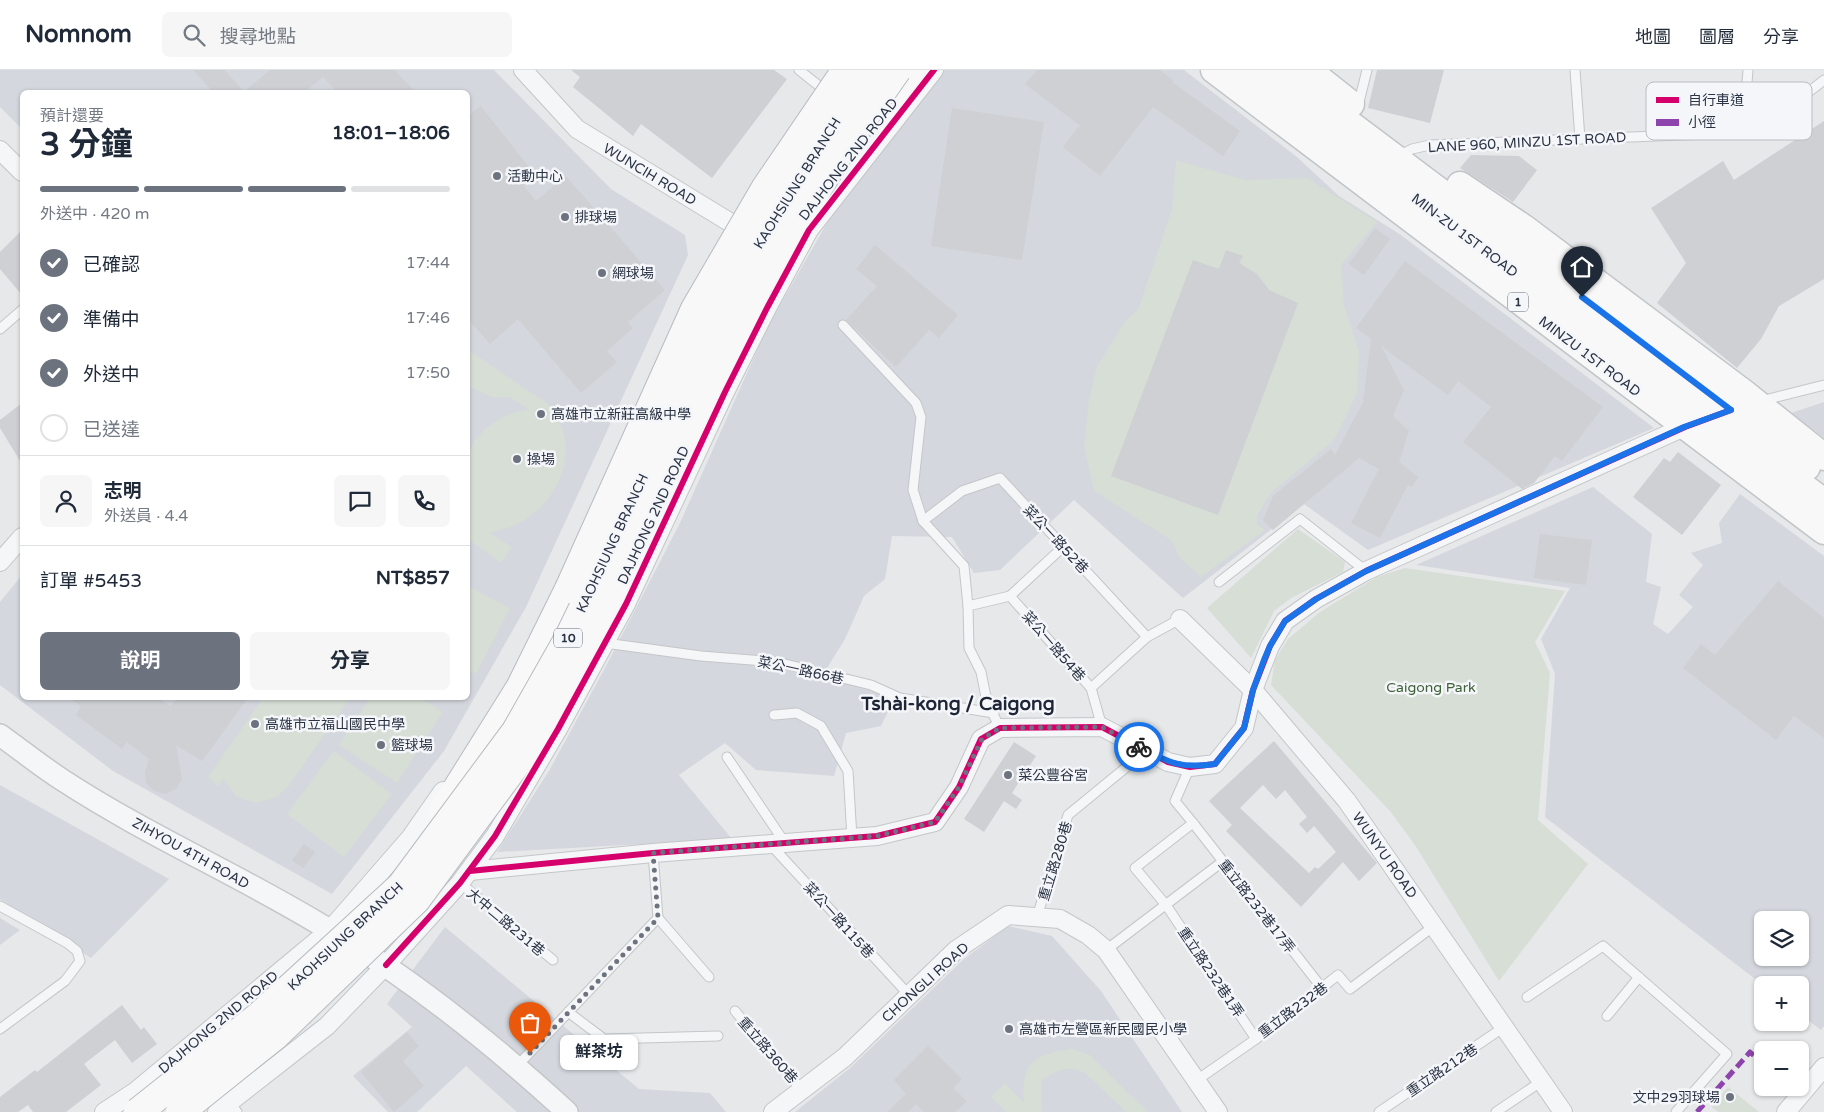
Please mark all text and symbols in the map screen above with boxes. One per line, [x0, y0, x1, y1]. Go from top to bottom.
search box [162, 12, 512, 57]
text: Nomnom [25, 20, 132, 49]
icon: search [180, 21, 208, 49]
text: 搜尋地點 [220, 26, 296, 48]
text: 地圖 [1635, 26, 1671, 48]
text: 圖層 [1699, 26, 1735, 48]
text: 分享 [1763, 26, 1799, 48]
legend [1646, 82, 1812, 140]
text: 自行車道 [1688, 92, 1744, 109]
street label: DAJHONG 2ND ROAD [795, 95, 902, 224]
text: 預計還要 [40, 106, 104, 126]
street label: KAOHSIUNG BRANCH [750, 114, 845, 252]
text: 小徑 [1688, 114, 1716, 131]
text: 18:01–18:06 [332, 122, 450, 144]
text: 3 分鐘 [40, 126, 132, 164]
street label: LANE 960, MINZU 1ST ROAD [1427, 129, 1627, 156]
street label: WUNCIH ROAD [600, 140, 700, 209]
place label: 活動中心 [507, 168, 563, 185]
marker: 活動中心 [491, 170, 503, 182]
street label: MIN-ZU 1ST ROAD [1408, 190, 1521, 281]
text: 外送中 · 420 m [40, 204, 149, 224]
place label: 排球場 [575, 209, 617, 226]
marker: 排球場 [559, 211, 571, 223]
pin [1561, 246, 1603, 297]
icon: check [40, 249, 68, 277]
text: 17:44 [406, 253, 450, 273]
icon: home [1568, 253, 1596, 281]
text: 已確認 [83, 254, 140, 276]
place label: 網球場 [612, 265, 654, 282]
marker: 網球場 [596, 267, 608, 279]
road number: 1 [1508, 292, 1528, 312]
icon: check [40, 304, 68, 332]
text: 17:46 [406, 308, 450, 328]
text: 準備中 [83, 309, 140, 331]
street label: MINZU 1ST ROAD [1535, 313, 1644, 400]
icon: check [40, 359, 68, 387]
text: 17:50 [406, 363, 450, 383]
text: 外送中 [83, 364, 140, 386]
place label: 高雄市立新莊高級中學 [551, 406, 691, 423]
marker: 高雄市立新莊高級中學 [535, 408, 547, 420]
text: 已送達 [83, 419, 140, 441]
street label: DAJHONG 2ND ROAD [614, 443, 693, 587]
place label: 操場 [527, 451, 555, 468]
marker: 操場 [511, 453, 523, 465]
street label: KAOHSIUNG BRANCH [573, 471, 652, 616]
button: person [40, 475, 92, 527]
button: chat [334, 475, 386, 527]
button: phone [398, 475, 450, 527]
text: 志明 [104, 480, 142, 502]
street label: 菜公一路52巷 [1020, 502, 1092, 577]
text: 外送員 · 4.4 [104, 506, 188, 526]
text: NT$857 [376, 567, 450, 589]
text: 訂單 #5453 [40, 570, 142, 592]
street label: 菜公一路54巷 [1018, 608, 1089, 685]
road number: 10 [554, 628, 582, 648]
button: 說明 [40, 632, 240, 690]
button: 分享 [250, 632, 450, 690]
street label: 菜公一路66巷 [756, 653, 846, 688]
park label: Caigong Park [1386, 679, 1476, 696]
district label: Tshài-kong / Caigong [860, 693, 1055, 716]
place label: 高雄市立福山國民中學 [265, 716, 405, 733]
marker: 高雄市立福山國民中學 [249, 718, 261, 730]
courier [1114, 722, 1164, 772]
icon: bike [1125, 733, 1153, 761]
place label: 籃球場 [391, 737, 433, 754]
marker: 籃球場 [375, 739, 387, 751]
place label: 菜公豐谷宮 [1018, 767, 1088, 784]
marker: 菜公豐谷宮 [1002, 769, 1014, 781]
street label: WUNYU ROAD [1349, 809, 1421, 902]
street label: ZIHYOU 4TH ROAD [129, 814, 252, 893]
street label: 重立路280巷 [1035, 819, 1076, 903]
street label: 重立路232巷17弄 [1215, 856, 1298, 956]
street label: KAOHSIUNG BRANCH [284, 878, 407, 994]
street label: 菜公一路115巷 [800, 879, 877, 962]
street label: 大中二路231巷 [463, 885, 548, 960]
map controls [1754, 911, 1809, 1096]
button: layers [1754, 911, 1809, 966]
street label: 重立路232巷1弄 [1174, 924, 1247, 1021]
street label: CHONGLI ROAD [878, 939, 972, 1026]
street label: DAJHONG 2ND ROAD [155, 967, 282, 1077]
button: + [1754, 976, 1809, 1031]
street label: 重立路232巷 [1255, 979, 1331, 1042]
pin [509, 1002, 551, 1053]
icon: bag [516, 1009, 544, 1037]
street label: 重立路360巷 [734, 1014, 801, 1087]
place label: 高雄市左營區新民國民小學 [1019, 1021, 1187, 1038]
marker: 高雄市左營區新民國民小學 [1003, 1023, 1015, 1035]
callout: 鮮茶坊 [560, 1036, 638, 1070]
street label: 重立路212巷 [1403, 1040, 1481, 1100]
button: − [1754, 1041, 1809, 1096]
text: 鮮茶坊 [575, 1042, 623, 1062]
place label: 文中29羽球場 [1632, 1089, 1720, 1106]
marker: 文中29羽球場 [1724, 1091, 1736, 1103]

